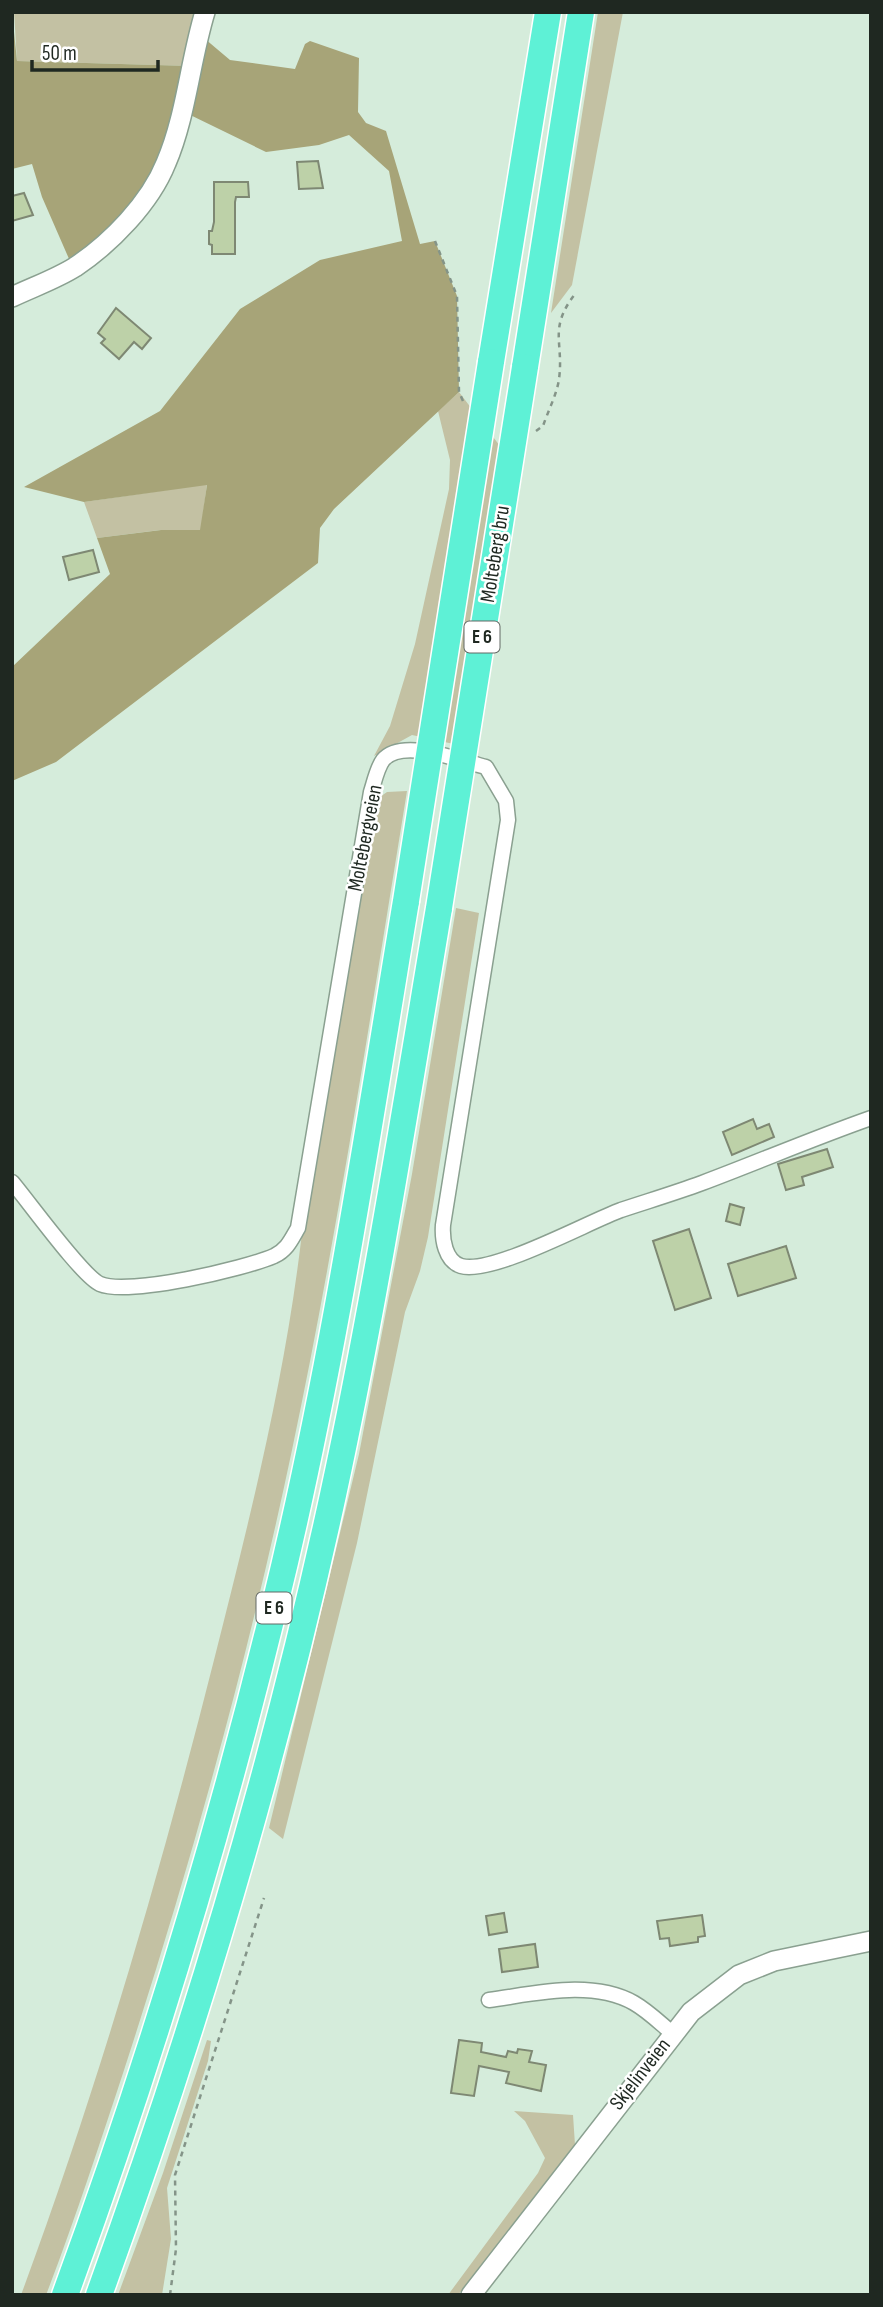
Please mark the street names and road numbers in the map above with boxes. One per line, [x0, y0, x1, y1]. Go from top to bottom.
street label: Molteberg bru [475, 504, 515, 604]
road number: E 6 [464, 622, 500, 652]
street label: Moltebergveien [342, 783, 388, 893]
road number: E 6 [256, 1592, 292, 1624]
street label: Skjelinveien [604, 2033, 676, 2115]

